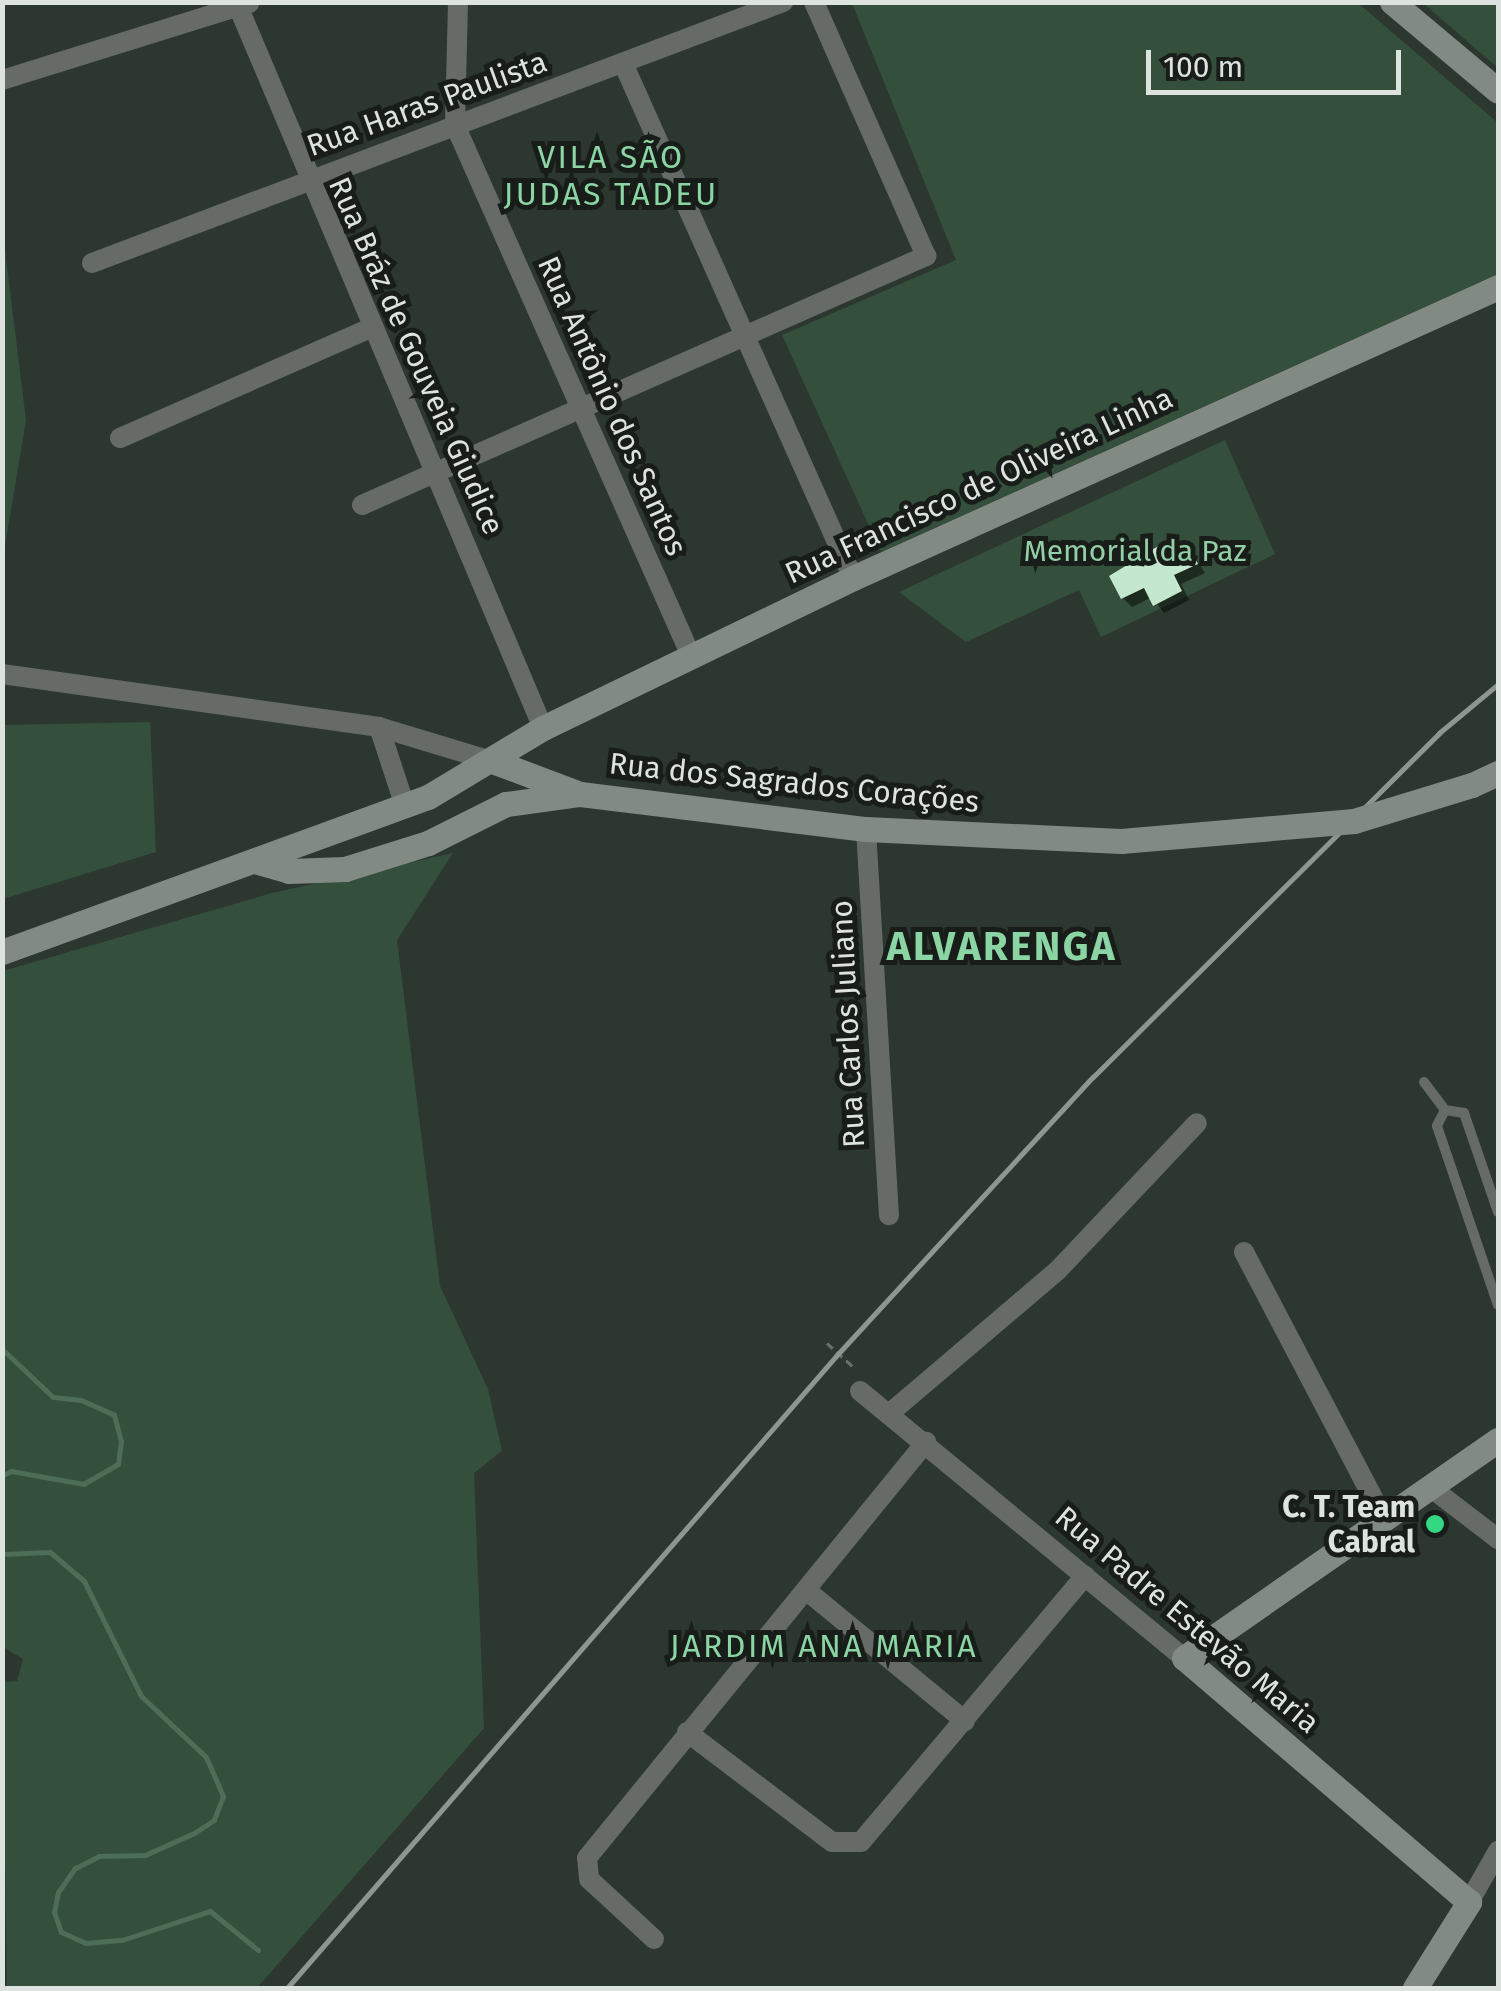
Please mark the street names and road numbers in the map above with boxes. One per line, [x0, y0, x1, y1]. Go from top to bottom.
street label: Rua Haras Paulista [302, 44, 552, 164]
street label: Rua Bráz de Gouveia Giudice [321, 172, 511, 540]
street label: Rua Antônio dos Santos [530, 251, 694, 561]
street label: Rua Francisco de Oliveira Linha [780, 380, 1178, 592]
street label: Rua dos Sagrados Corações [607, 746, 981, 820]
street label: Rua Carlos Juliano [824, 899, 872, 1149]
street label: Rua Padre Estevão Maria [1048, 1499, 1326, 1741]

